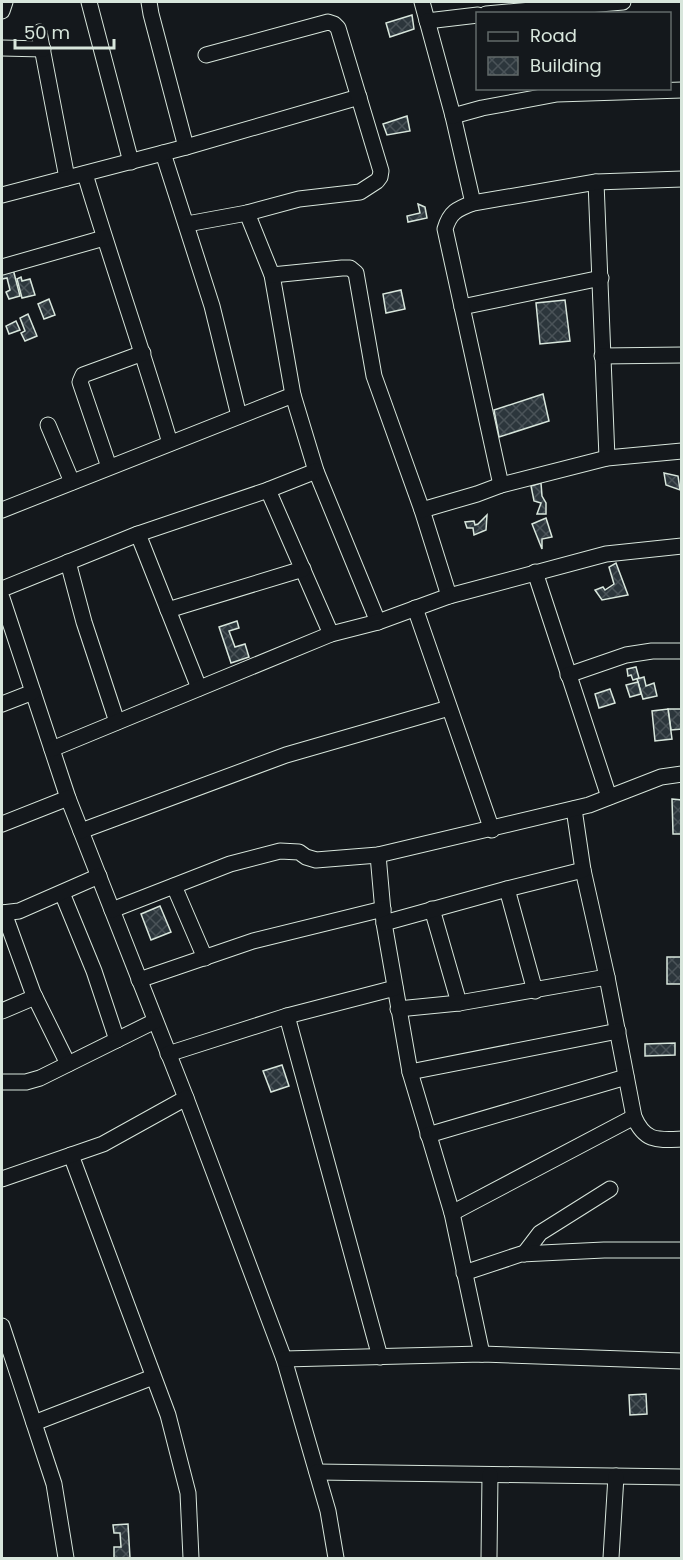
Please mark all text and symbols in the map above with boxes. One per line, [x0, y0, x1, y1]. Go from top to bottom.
scale bar [15, 12, 114, 50]
legend [476, 12, 671, 90]
text: 50 m [24, 20, 70, 45]
text: Road [530, 23, 577, 48]
text: Building [530, 53, 602, 78]

